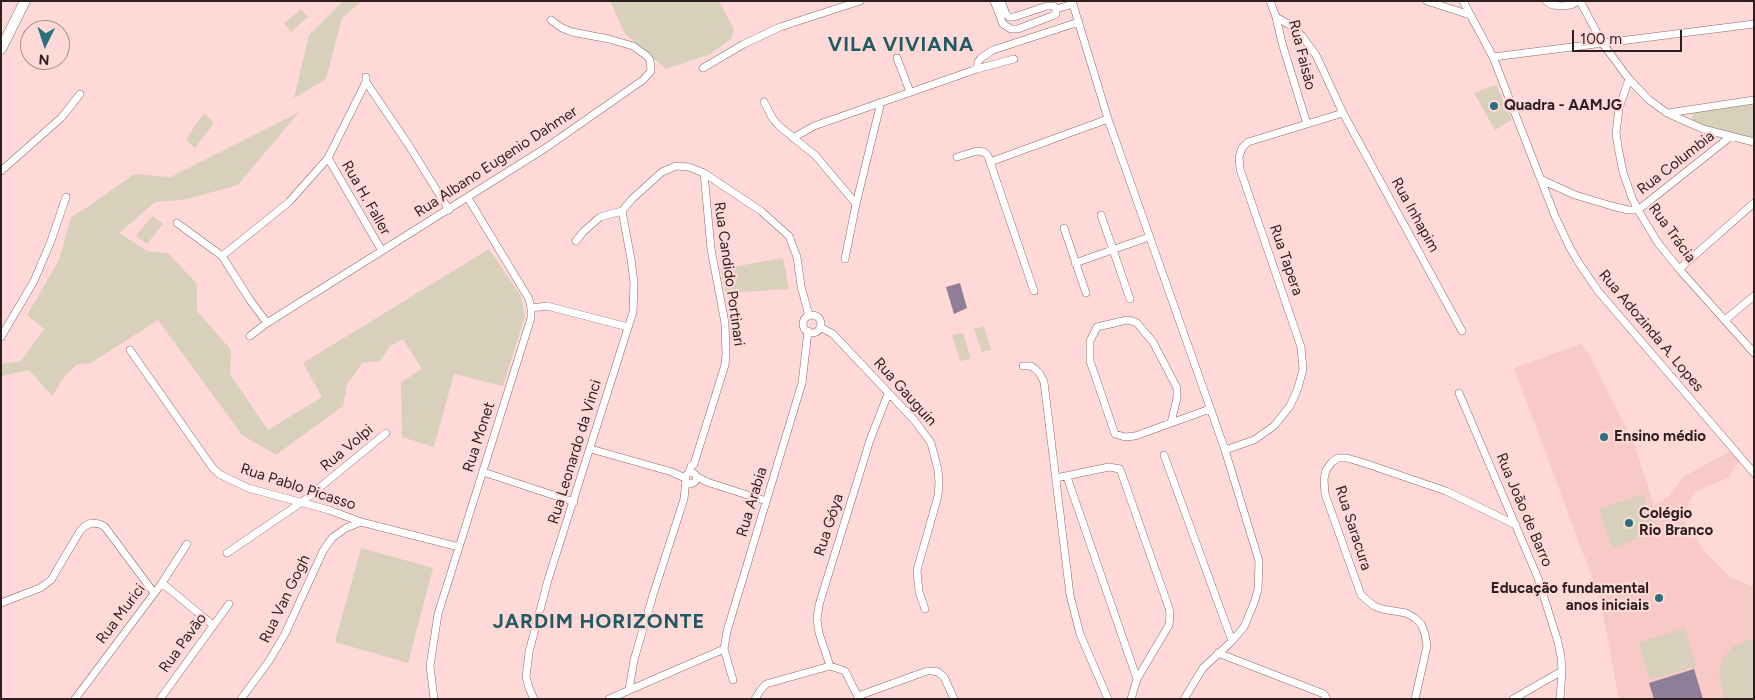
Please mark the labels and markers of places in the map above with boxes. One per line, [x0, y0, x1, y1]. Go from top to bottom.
place label: Quadra - AAMJG [1504, 97, 1622, 115]
marker: Quadra - AAMJG [1488, 100, 1500, 112]
place label: Ensino médio [1614, 428, 1706, 446]
marker: Ensino médio [1598, 431, 1610, 443]
place label: Colégio Rio Branco [1639, 505, 1713, 540]
marker: Colégio Rio Branco [1623, 517, 1635, 529]
place label: Educação fundamental anos iniciais [1491, 580, 1649, 615]
marker: Educação fundamental anos iniciais [1653, 592, 1665, 604]

